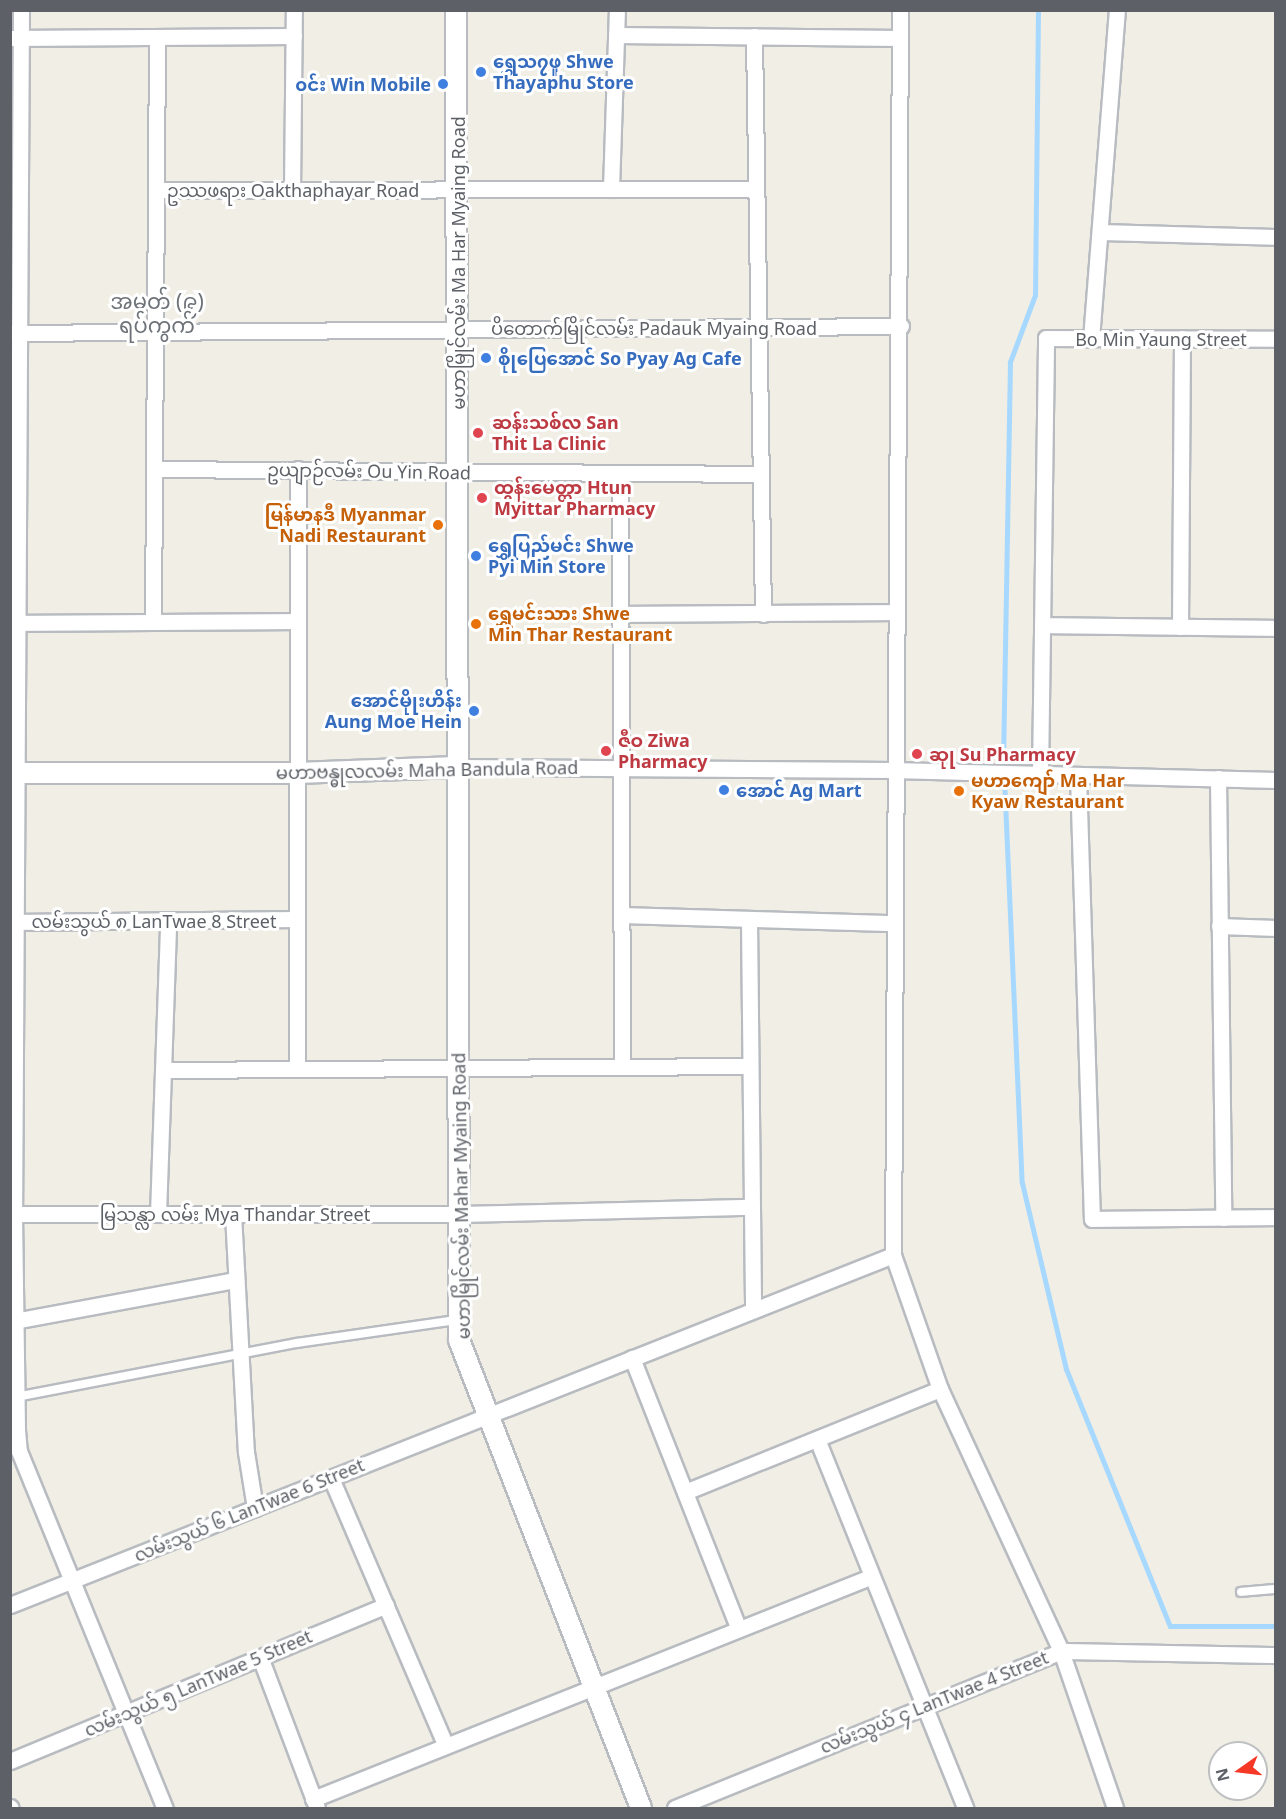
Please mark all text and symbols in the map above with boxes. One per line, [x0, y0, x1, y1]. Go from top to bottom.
place label: ရွှေသ၇ဖူ Shwe Thayaphu Store [493, 51, 634, 94]
marker: ရွှေသ၇ဖူ Shwe Thayaphu Store [474, 65, 488, 79]
place label: ၀င်း Win Mobile [295, 73, 431, 95]
marker: ၀င်း Win Mobile [436, 77, 450, 91]
street label: မဟာမြိုင်လမ်း Ma Har Myaing Road [447, 116, 469, 410]
street label: ဥဿဖရား Oakthaphayar Road [167, 179, 419, 201]
district label: အမှတ် (၉) ရပ်ကွက် [110, 288, 204, 338]
street label: ပိတောက်မြိုင်လမ်း Padauk Myaing Road [491, 317, 817, 339]
street label: Bo Min Yaung Street [1075, 328, 1247, 350]
place label: စိုုပြေအောင် So Pyay Ag Cafe [498, 347, 742, 369]
marker: စိုုပြေအောင် So Pyay Ag Cafe [479, 351, 493, 365]
place label: ဆန်းသစ်လ San Thit La Clinic [492, 412, 619, 454]
marker: ဆန်းသစ်လ San Thit La Clinic [469, 424, 487, 442]
street label: ဥယျာဉ်လမ်း Ou Yin Road [267, 458, 471, 484]
place label: ထွန်းမေတ္တာ Htun Myittar Pharmacy [494, 477, 655, 520]
marker: ထွန်းမေတ္တာ Htun Myittar Pharmacy [475, 491, 489, 505]
place label: မြန်မာနဒီ Myanmar Nadi Restaurant [265, 504, 426, 546]
marker: မြန်မာနဒီ Myanmar Nadi Restaurant [431, 518, 445, 532]
place label: ရွှေပြည်မင်း Shwe Pyi Min Store [488, 535, 634, 578]
marker: ရွှေပြည်မင်း Shwe Pyi Min Store [469, 549, 483, 563]
place label: ရွှေမင်းသား Shwe Min Thar Restaurant [488, 603, 672, 646]
marker: ရွှေမင်းသား Shwe Min Thar Restaurant [469, 617, 483, 631]
place label: အောင်မိုုးဟိန်း Aung Moe Hein [325, 690, 462, 732]
marker: အောင်မိုုးဟိန်း Aung Moe Hein [467, 704, 481, 718]
place label: ဇီဝ Ziwa Pharmacy [618, 730, 708, 772]
place label: ဆုု Su Pharmacy [929, 743, 1076, 765]
marker: ဇီဝ Ziwa Pharmacy [599, 744, 613, 758]
marker: ဆုု Su Pharmacy [910, 747, 924, 761]
street label: မဟာဗန္ဓုလလမ်း Maha Bandula Road [276, 757, 578, 783]
place label: မဟာကျော် Ma Har Kyaw Restaurant [971, 770, 1125, 812]
place label: အောင် Ag Mart [736, 779, 862, 801]
marker: အောင် Ag Mart [717, 783, 731, 797]
marker: မဟာကျော် Ma Har Kyaw Restaurant [952, 784, 966, 798]
street label: လမ်းသွယ် ၈ LanTwae 8 Street [32, 910, 276, 932]
street label: မဟာမြိုင်လမ်း Mahar Myaing Road [448, 1052, 474, 1340]
street label: မြသန္လာ လမ်း Mya Thandar Street [100, 1203, 370, 1225]
street label: လမ်းသွယ် ၆ LanTwae 6 Street [131, 1454, 367, 1566]
street label: လမ်းသွယ် ၅ LanTwae 5 Street [81, 1625, 315, 1741]
street label: လမ်းသွယ် ၄ LanTwae 4 Street [817, 1646, 1051, 1758]
north arrow [1208, 1741, 1268, 1801]
text: N [1210, 1766, 1235, 1784]

